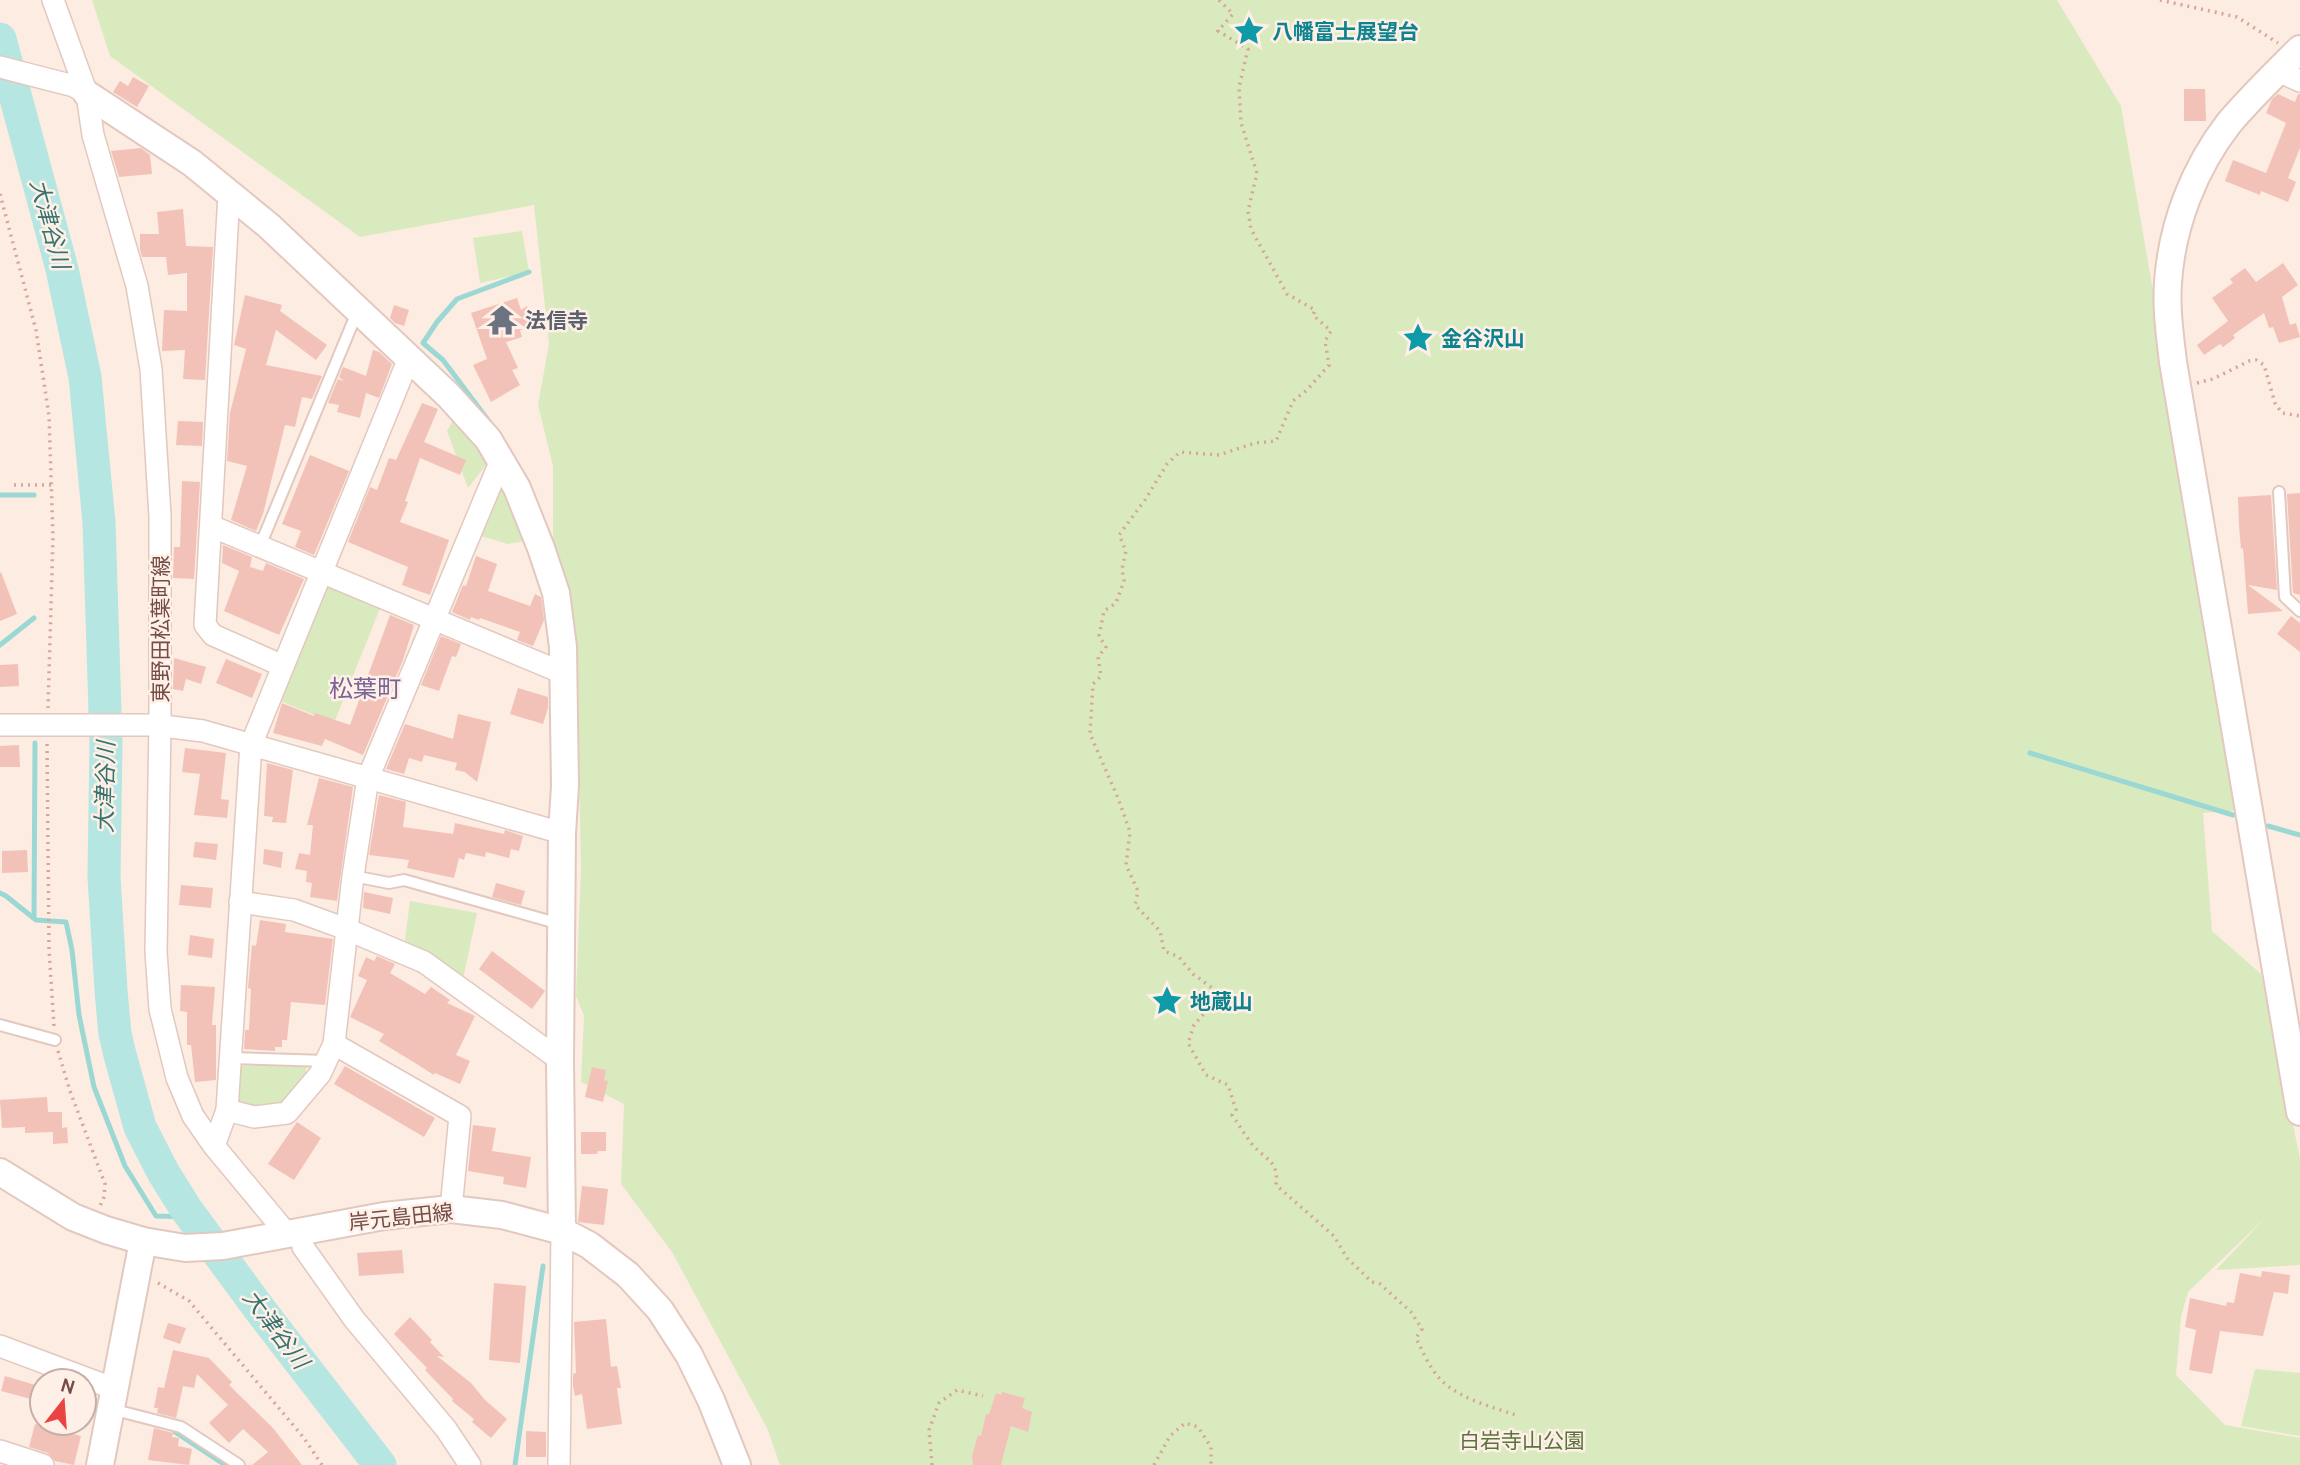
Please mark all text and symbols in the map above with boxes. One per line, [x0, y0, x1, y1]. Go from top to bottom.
place icon: 八幡富士展望台 [1232, 14, 1266, 48]
place label: 八幡富士展望台 [1272, 19, 1419, 44]
water label: 大津谷川 [25, 176, 76, 275]
temple icon: 法信寺 [485, 303, 519, 337]
place label: 法信寺 [525, 308, 588, 333]
place icon: 金谷沢山 [1401, 321, 1435, 355]
place label: 金谷沢山 [1441, 326, 1525, 351]
street label: 東野田松葉町線 [148, 556, 173, 703]
district label: 松葉町 [329, 674, 401, 703]
water label: 大津谷川 [90, 738, 120, 833]
place icon: 地蔵山 [1150, 984, 1184, 1018]
place label: 地蔵山 [1190, 989, 1253, 1014]
street label: 岸元島田線 [347, 1199, 455, 1235]
water label: 大津谷川 [237, 1284, 317, 1377]
north arrow [28, 1367, 98, 1437]
text: N [58, 1373, 78, 1399]
park label: 白岩寺山公園 [1459, 1428, 1585, 1453]

